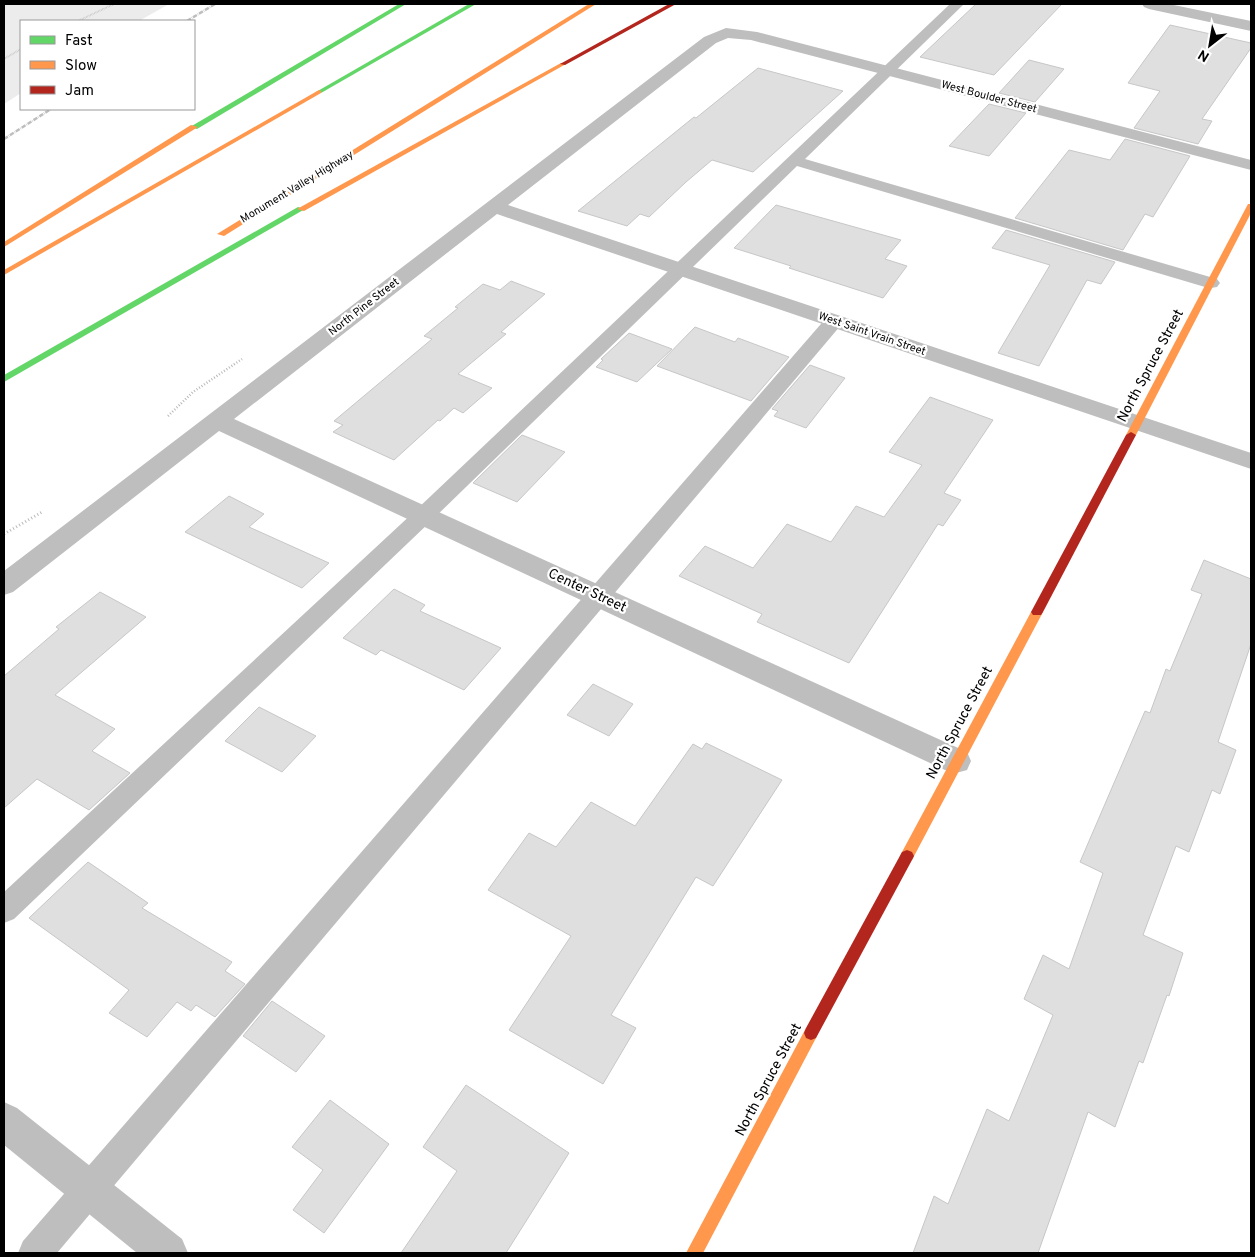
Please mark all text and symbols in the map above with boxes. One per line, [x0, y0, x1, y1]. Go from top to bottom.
legend [20, 20, 195, 110]
north arrow [1185, 20, 1235, 70]
text: Fast [65, 32, 93, 51]
text: N [1195, 45, 1213, 65]
text: Slow [65, 57, 97, 76]
street label: West Boulder Street [940, 77, 1038, 117]
text: Jam [65, 82, 94, 101]
street label: Monument Valley Highway [238, 148, 356, 226]
street label: North Pine Street [326, 275, 402, 339]
street label: North Spruce Street [1114, 307, 1188, 425]
street label: West Saint Vrain Street [816, 309, 928, 359]
street label: Center Street [545, 565, 629, 617]
street label: North Spruce Street [923, 664, 997, 782]
street label: North Spruce Street [732, 1021, 806, 1139]

